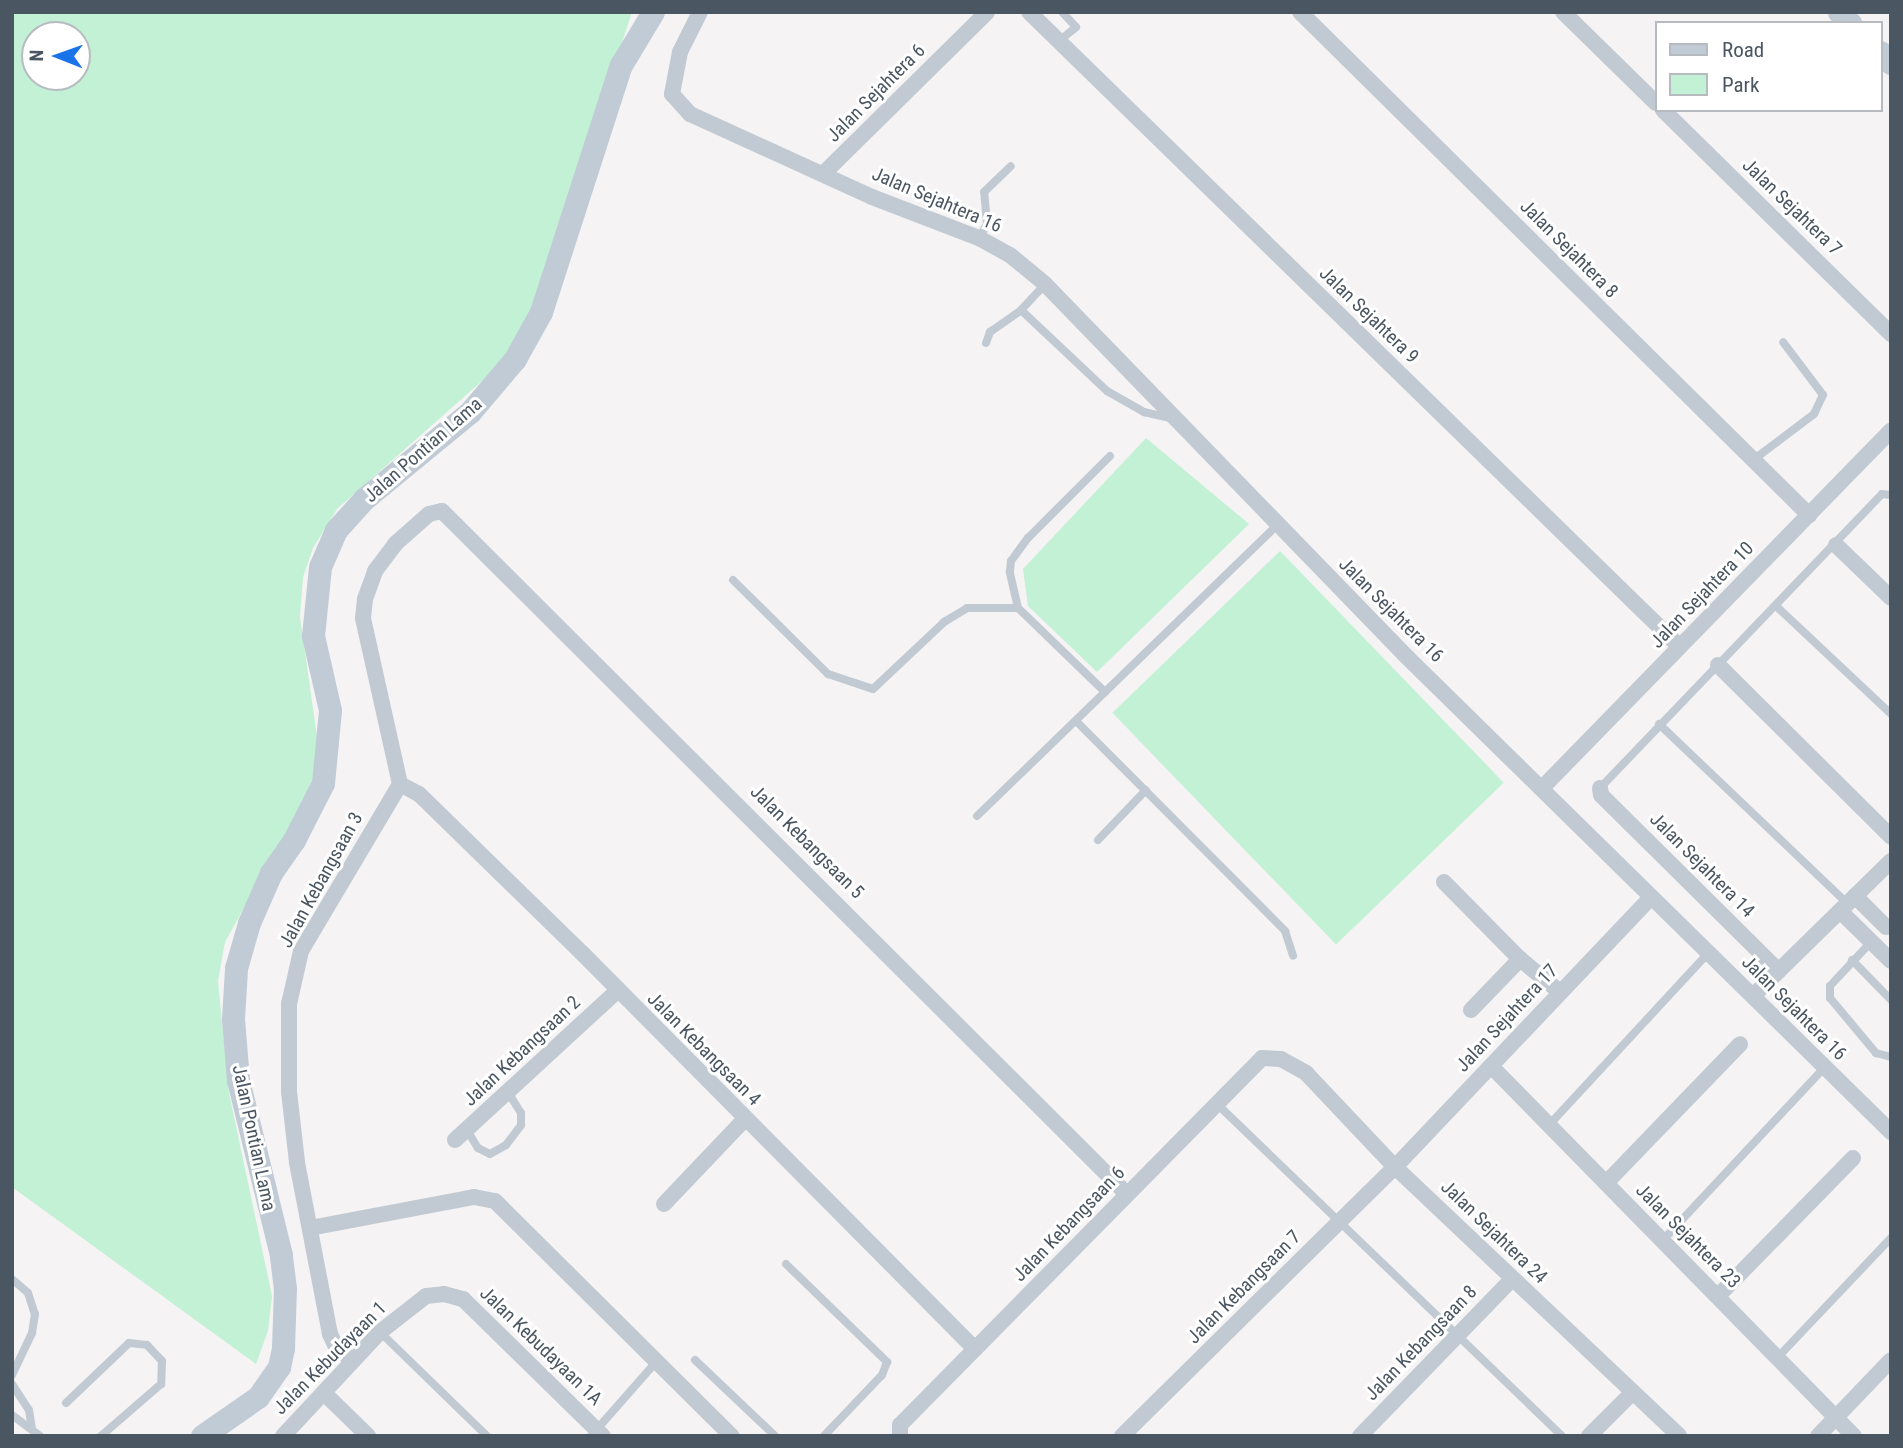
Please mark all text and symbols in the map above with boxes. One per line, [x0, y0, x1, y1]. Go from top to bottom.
north arrow [21, 21, 91, 91]
legend [1654, 21, 1882, 112]
text: Road [1722, 38, 1764, 62]
street label: Jalan Sejahtera 6 [822, 39, 930, 147]
text: N [25, 50, 48, 62]
text: Park [1722, 73, 1759, 97]
street label: Jalan Sejahtera 7 [1738, 154, 1846, 260]
street label: Jalan Sejahtera 16 [869, 162, 1005, 238]
street label: Jalan Sejahtera 8 [1515, 195, 1623, 303]
street label: Jalan Sejahtera 9 [1315, 262, 1423, 368]
street label: Jalan Pontian Lama [359, 393, 487, 507]
street label: Jalan Sejahtera 10 [1646, 537, 1758, 653]
street label: Jalan Sejahtera 16 [1334, 553, 1448, 667]
street label: Jalan Kebangsaan 5 [745, 780, 869, 904]
street label: Jalan Kebangsaan 3 [274, 808, 368, 952]
street label: Jalan Sejahtera 14 [1645, 808, 1759, 922]
street label: Jalan Sejahtera 16 [1737, 951, 1851, 1065]
street label: Jalan Sejahtera 17 [1451, 959, 1563, 1077]
street label: Jalan Kebangsaan 4 [642, 987, 766, 1111]
street label: Jalan Kebangsaan 2 [459, 991, 585, 1111]
street label: Jalan Pontian Lama [227, 1063, 281, 1213]
street label: Jalan Kebangsaan 6 [1008, 1162, 1130, 1286]
street label: Jalan Sejahtera 24 [1436, 1176, 1552, 1288]
street label: Jalan Sejahtera 23 [1631, 1179, 1745, 1293]
street label: Jalan Kebangsaan 7 [1182, 1225, 1306, 1349]
street label: Jalan Kebangsaan 8 [1360, 1281, 1482, 1405]
street label: Jalan Kebudayaan 1A [475, 1282, 607, 1410]
street label: Jalan Kebudayaan 1 [269, 1297, 391, 1419]

